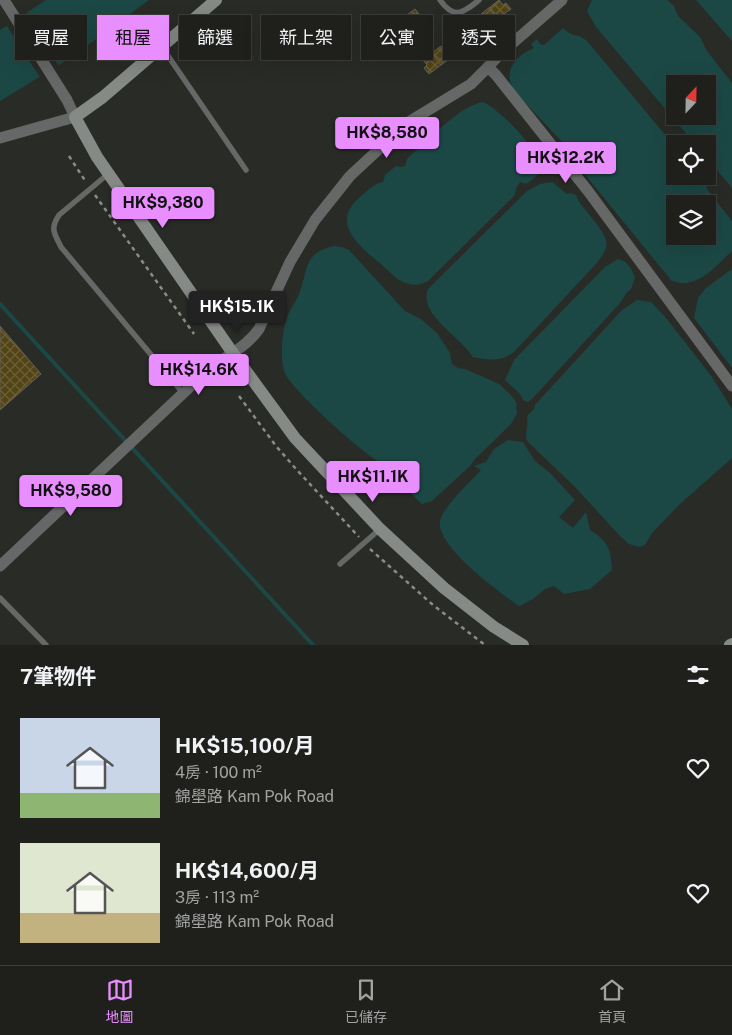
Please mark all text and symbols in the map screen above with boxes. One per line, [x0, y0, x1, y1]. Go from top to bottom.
chip: 買屋 [15, 15, 87, 60]
chip: 租屋 [97, 15, 169, 60]
chip: 篩選 [179, 15, 251, 60]
chip: 新上架 [261, 15, 351, 60]
chip: 公寓 [361, 15, 433, 60]
chip: 透天 [443, 15, 515, 60]
north arrow [666, 75, 716, 125]
map controls [666, 75, 716, 245]
pin: HK$8,580 [335, 116, 439, 159]
text: HK$8,580 [346, 123, 428, 142]
button: locate [666, 135, 716, 185]
pin: HK$12.2K [514, 142, 618, 184]
text: HK$12.2K [527, 148, 605, 167]
pin: HK$9,380 [111, 186, 215, 229]
text: HK$9,380 [122, 193, 204, 212]
button: layers [666, 195, 716, 245]
pin: HK$15.1K [185, 290, 289, 333]
text: HK$15.1K [200, 297, 274, 316]
pin: HK$14.6K [147, 354, 251, 396]
text: HK$14.6K [160, 360, 238, 379]
pin: HK$11.1K [321, 460, 425, 503]
text: HK$11.1K [337, 467, 409, 486]
pin: HK$9,580 [19, 474, 123, 517]
text: HK$9,580 [30, 481, 112, 500]
icon: filters [684, 661, 712, 689]
text: 7筆物件 [20, 664, 96, 689]
text: HK$15,100/月 [175, 733, 315, 758]
icon: home [60, 738, 120, 798]
icon: heart [684, 754, 712, 782]
text: 4房 · 100 m² [175, 763, 262, 782]
text: 錦壆路 Kam Pok Road [175, 787, 334, 806]
text: HK$14,600/月 [175, 858, 319, 883]
icon: home [60, 863, 120, 923]
icon: heart [684, 879, 712, 907]
text: 3房 · 113 m² [175, 888, 259, 907]
text: 錦壆路 Kam Pok Road [175, 912, 334, 931]
tab: 地圖 [106, 976, 134, 1026]
tab: 已儲存 [345, 976, 387, 1026]
tab: 首頁 [598, 976, 626, 1026]

